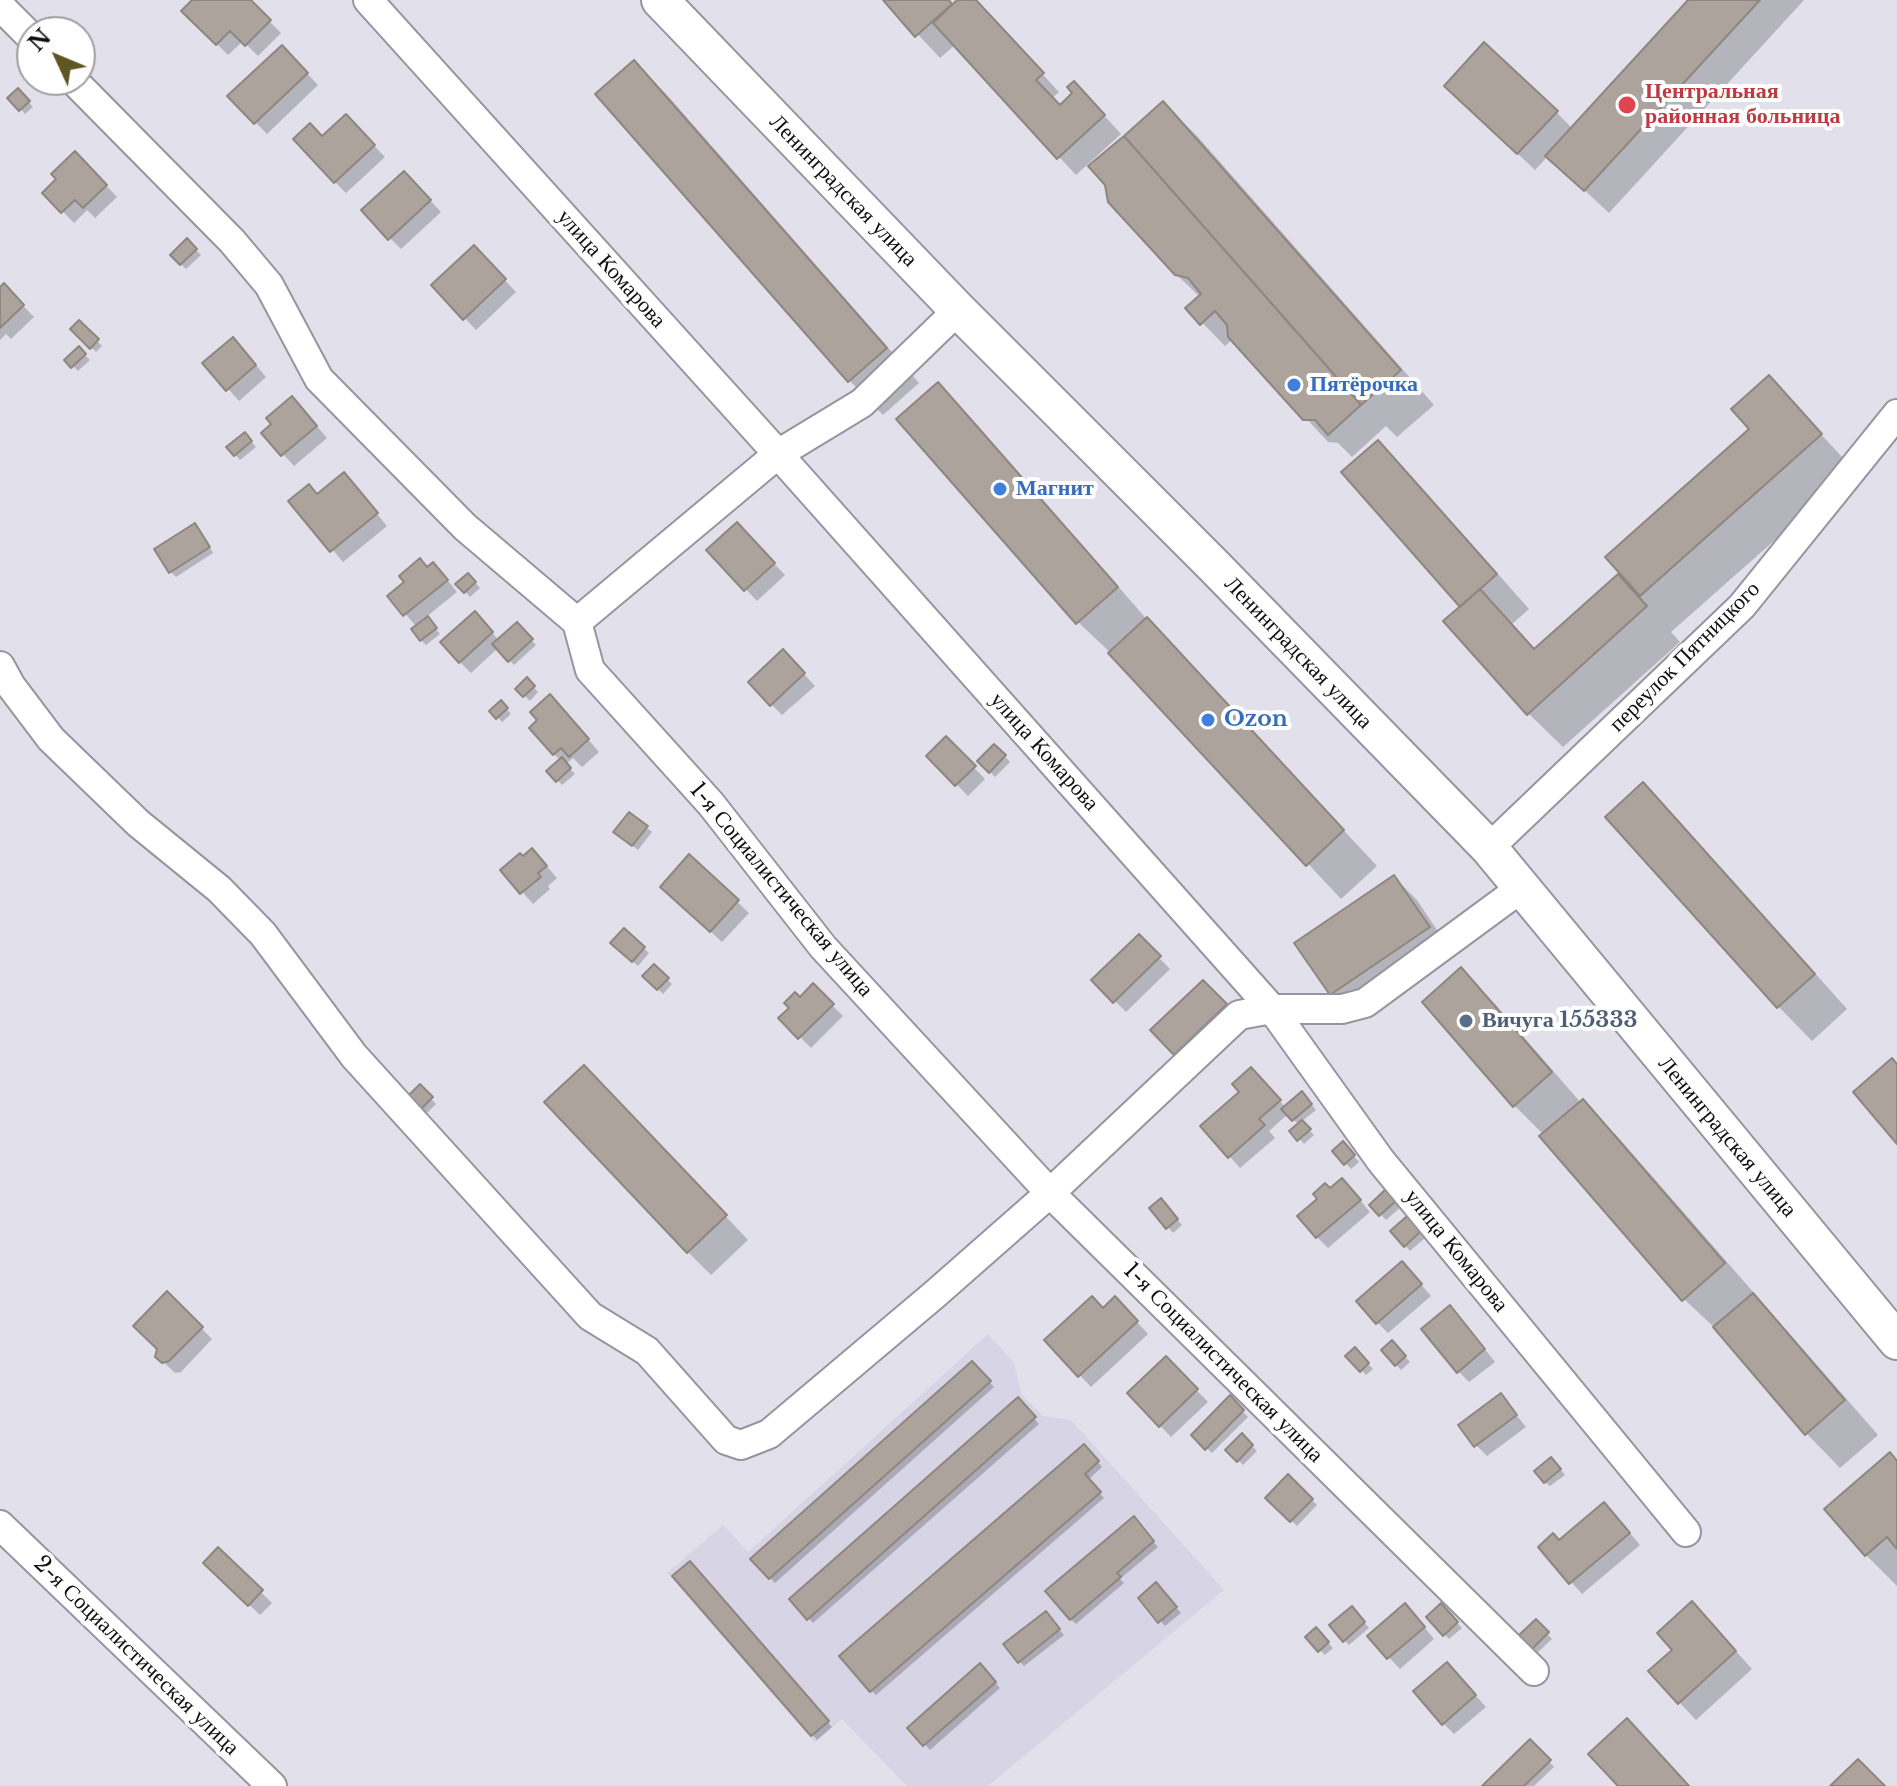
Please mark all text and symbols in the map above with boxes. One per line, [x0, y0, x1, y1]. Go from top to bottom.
north arrow [16, 16, 96, 96]
text: N [23, 24, 57, 57]
place label: Центральная районная больница [1645, 79, 1840, 130]
marker: Центральная районная больница [1616, 94, 1638, 116]
street label: Ленинградская улица [764, 109, 922, 273]
street label: улица Комарова [551, 204, 671, 334]
place label: Пятёрочка [1310, 372, 1418, 398]
marker: Пятёрочка [1285, 376, 1303, 394]
place label: Магнит [1016, 476, 1094, 502]
marker: Магнит [991, 480, 1009, 498]
street label: Ленинградская улица [1219, 571, 1377, 735]
street label: переулок Пятницкого [1604, 576, 1766, 738]
street label: улица Комарова [984, 687, 1104, 817]
place label: Ozon [1224, 707, 1288, 733]
marker: Ozon [1199, 711, 1217, 729]
street label: 1-я Социалистическая улица [684, 778, 878, 1002]
place label: Вичуга 155333 [1482, 1008, 1637, 1034]
marker: Вичуга 155333 [1457, 1012, 1475, 1030]
street label: Ленинградская улица [1652, 1051, 1802, 1223]
street label: улица Комарова [1398, 1184, 1514, 1318]
street label: 1-я Социалистическая улица [1118, 1258, 1328, 1468]
street label: 2-я Социалистическая улица [28, 1551, 244, 1761]

